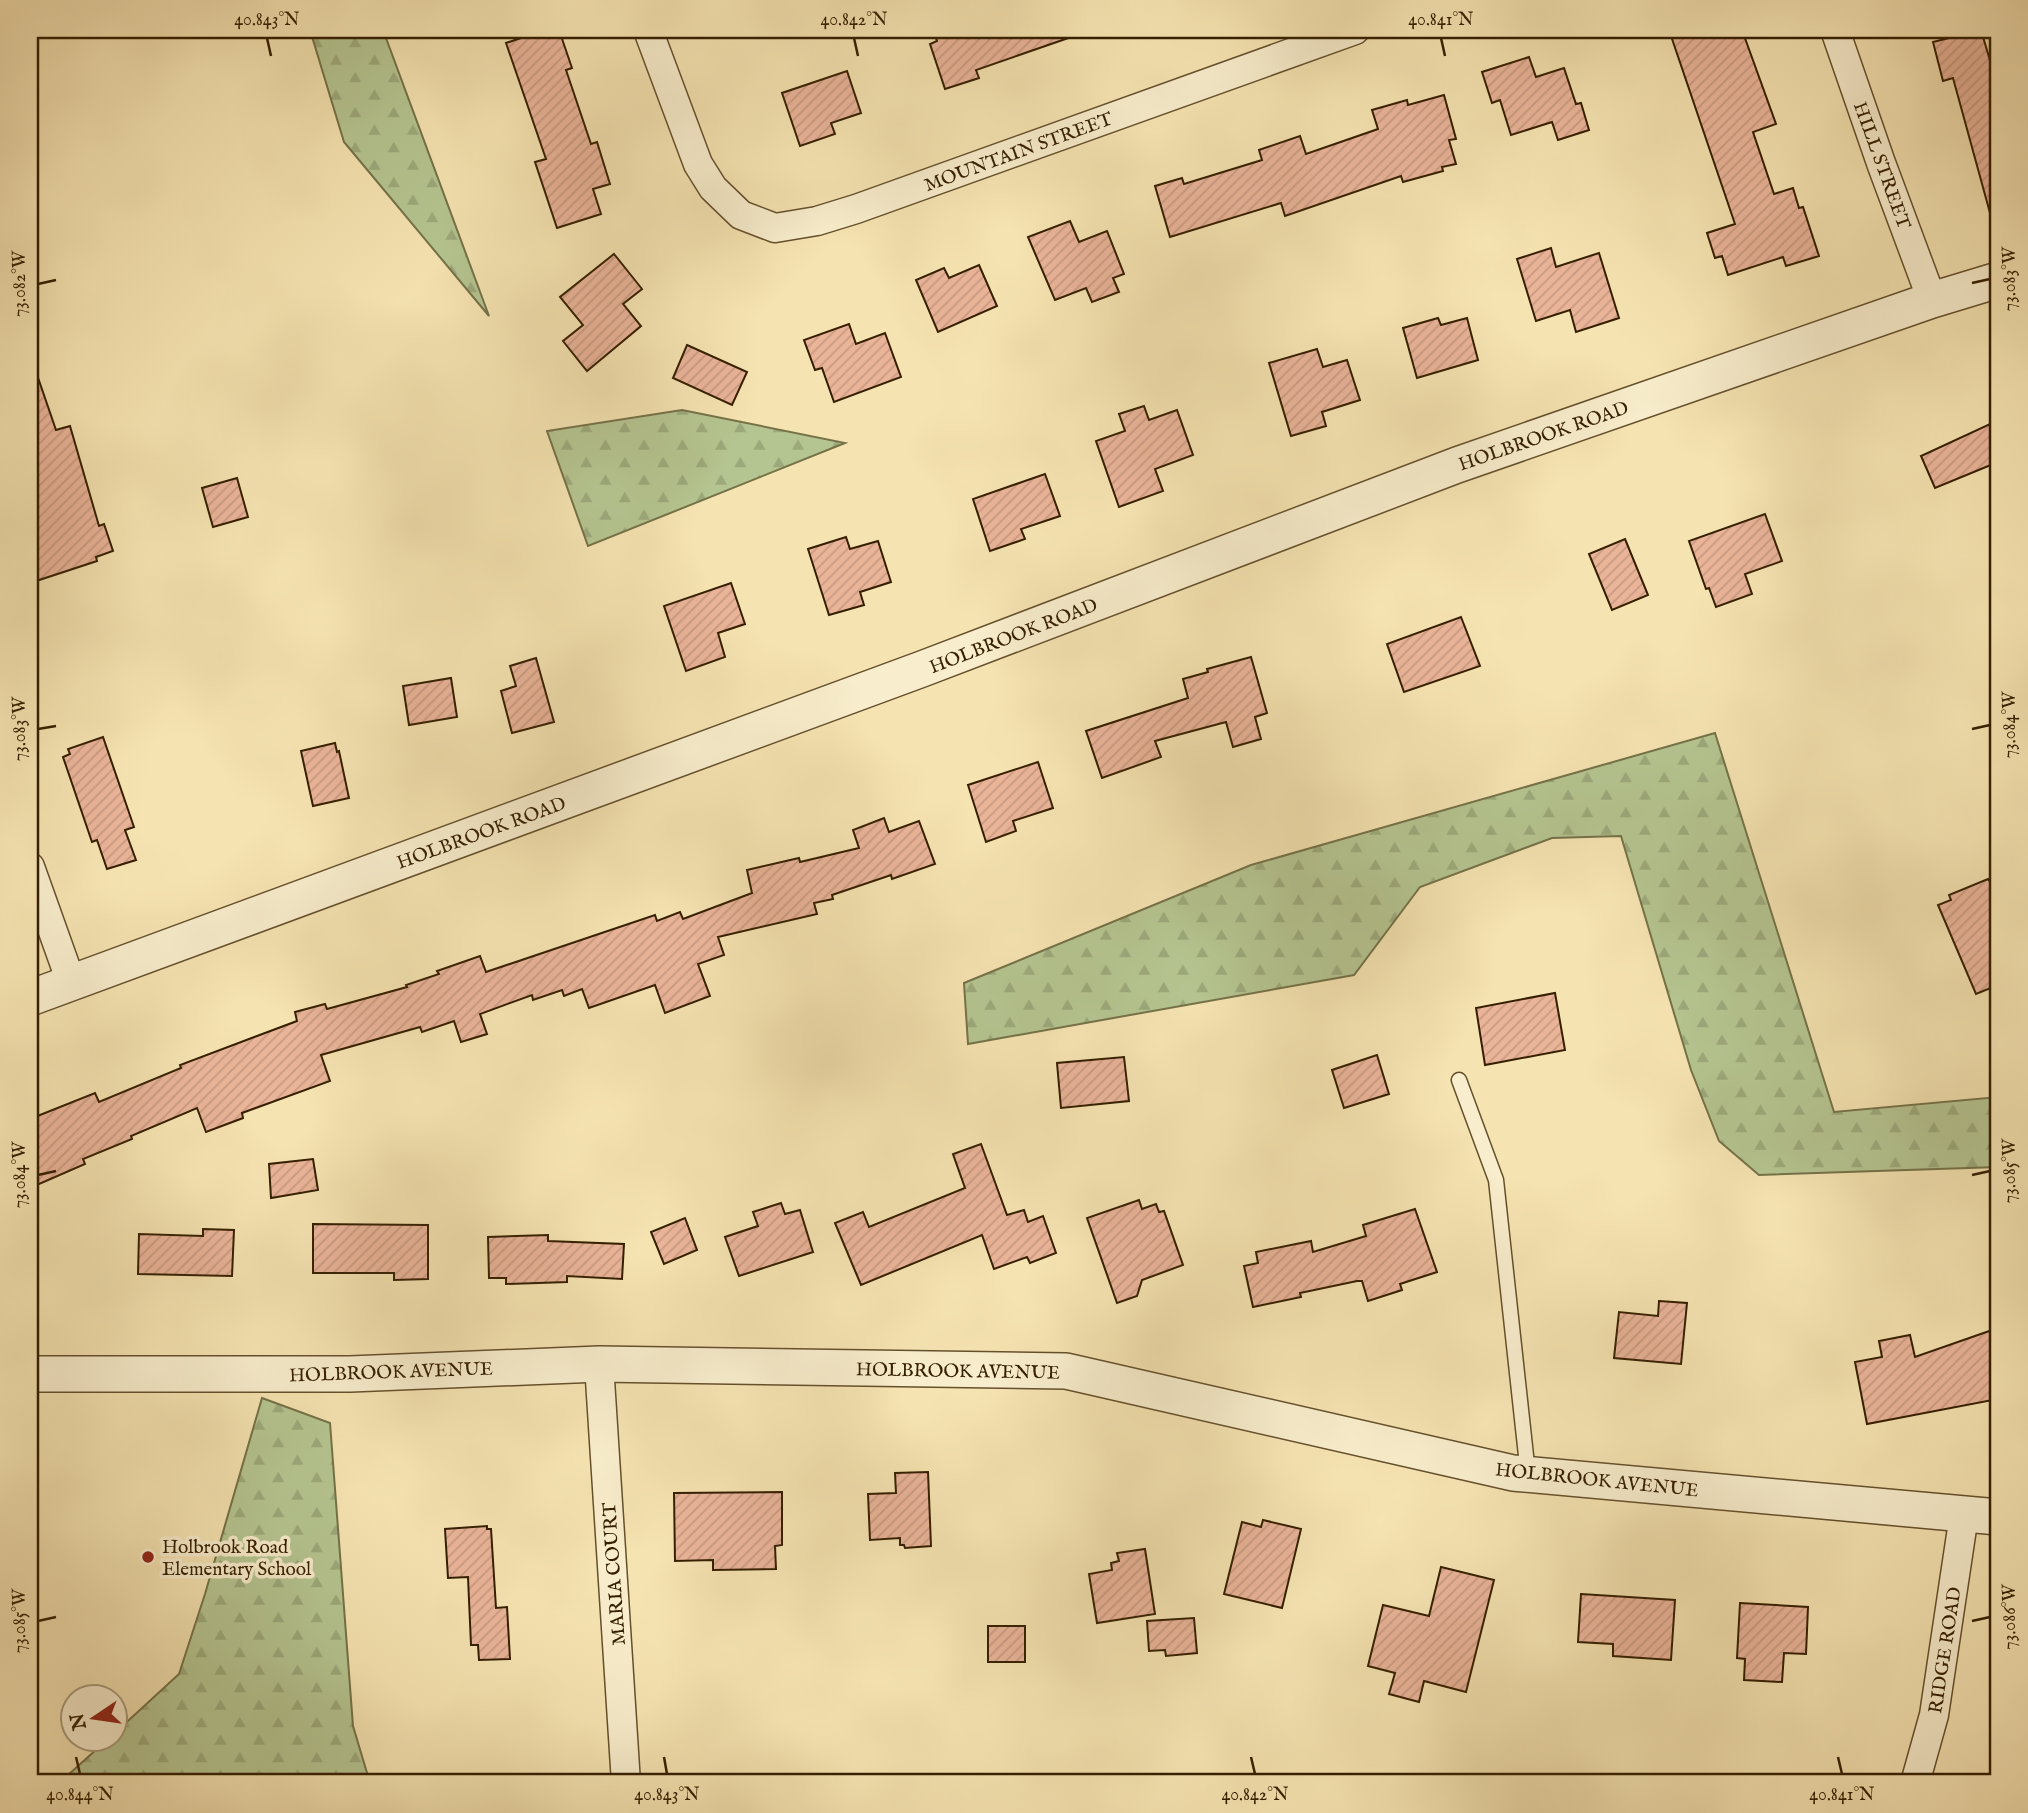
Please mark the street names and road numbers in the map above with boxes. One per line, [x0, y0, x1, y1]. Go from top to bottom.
street label: HILL STREET [1847, 99, 1915, 233]
street label: MOUNTAIN STREET [921, 108, 1116, 198]
street label: HOLBROOK ROAD [1455, 397, 1632, 477]
street label: HOLBROOK ROAD [926, 594, 1101, 680]
street label: HOLBROOK ROAD [394, 792, 570, 876]
street label: HOLBROOK AVENUE [289, 1357, 493, 1389]
street label: HOLBROOK AVENUE [856, 1358, 1060, 1386]
street label: HOLBROOK AVENUE [1494, 1458, 1700, 1504]
street label: MARIA COURT [598, 1501, 632, 1646]
street label: RIDGE ROAD [1924, 1585, 1968, 1715]

